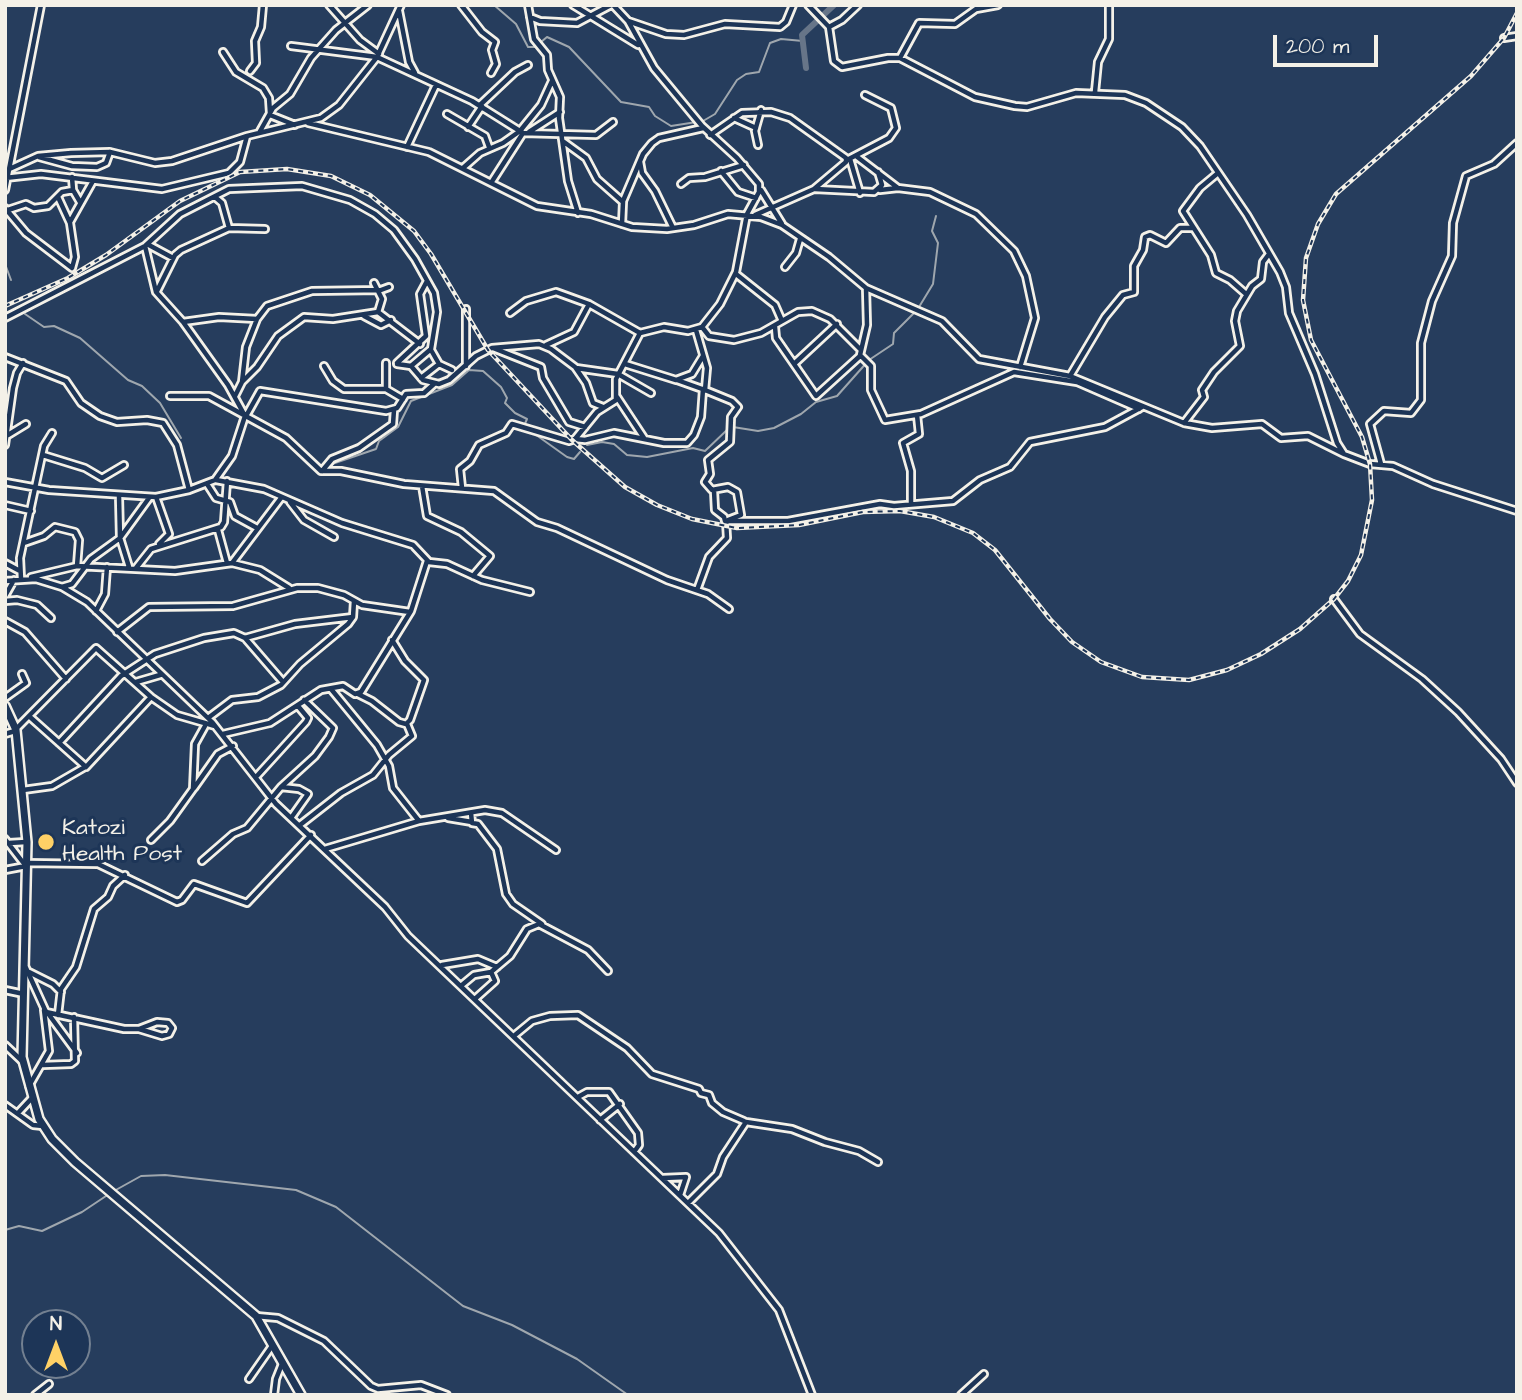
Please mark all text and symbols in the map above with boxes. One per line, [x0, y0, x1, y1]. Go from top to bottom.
scale bar [1277, 21, 1382, 65]
text: 200 m [1286, 32, 1349, 61]
place label: Katozi Health Post [62, 815, 182, 869]
marker: Katozi Health Post [36, 832, 56, 852]
north arrow [21, 1309, 91, 1379]
text: N [50, 1311, 62, 1338]

